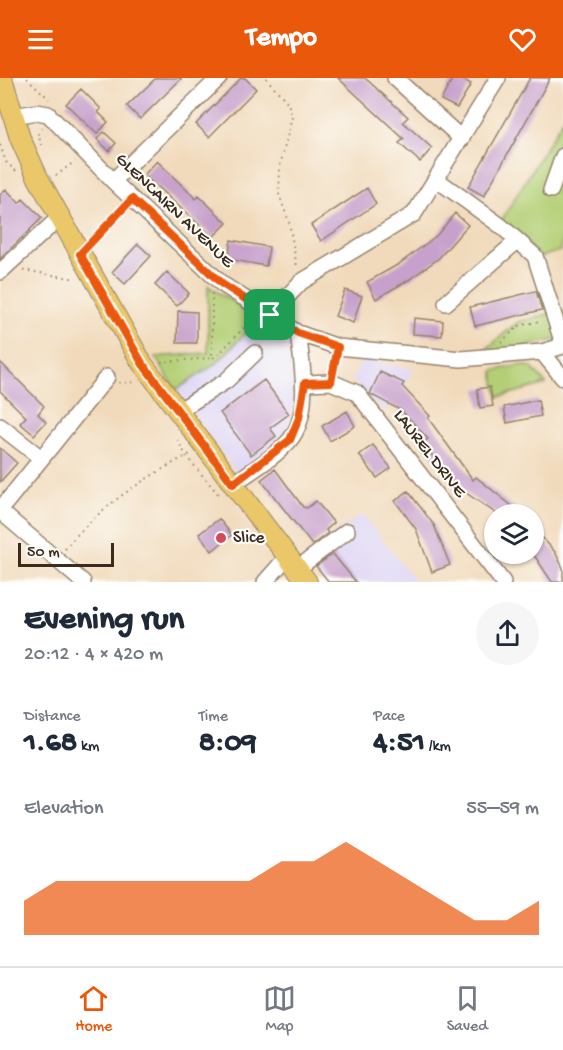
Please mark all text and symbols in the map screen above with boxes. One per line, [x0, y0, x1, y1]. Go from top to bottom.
icon: menu [24, 23, 57, 56]
text: Tempo [246, 23, 317, 55]
icon: heart [506, 23, 539, 56]
street label: GLENCAIRN AVENUE [111, 149, 238, 273]
pin [244, 289, 295, 340]
icon: arrive [253, 298, 286, 331]
street label: LAUREL DRIVE [388, 406, 470, 503]
map controls [484, 504, 544, 564]
button: layers [484, 504, 544, 564]
place label: Slice [233, 528, 265, 549]
marker: Slice [214, 531, 228, 545]
scale bar [18, 540, 114, 568]
text: 50 m [27, 544, 60, 563]
text: Evening run [24, 602, 184, 640]
button: share [476, 602, 539, 665]
text: 20:12 · 4 × 420 m [24, 644, 163, 667]
text: Distance [24, 708, 81, 727]
text: Time [199, 708, 228, 727]
text: Pace [373, 708, 405, 727]
text: 1.68 [24, 727, 77, 762]
text: 8:09 [199, 727, 257, 762]
text: 4:51 [373, 727, 425, 762]
text: km [77, 738, 99, 757]
text: /km [425, 738, 451, 757]
text: Elevation [24, 798, 104, 821]
text: 55–59 m [466, 798, 539, 821]
tab: Home [75, 982, 112, 1037]
tab: Map [263, 982, 296, 1037]
tab: Saved [447, 982, 488, 1037]

